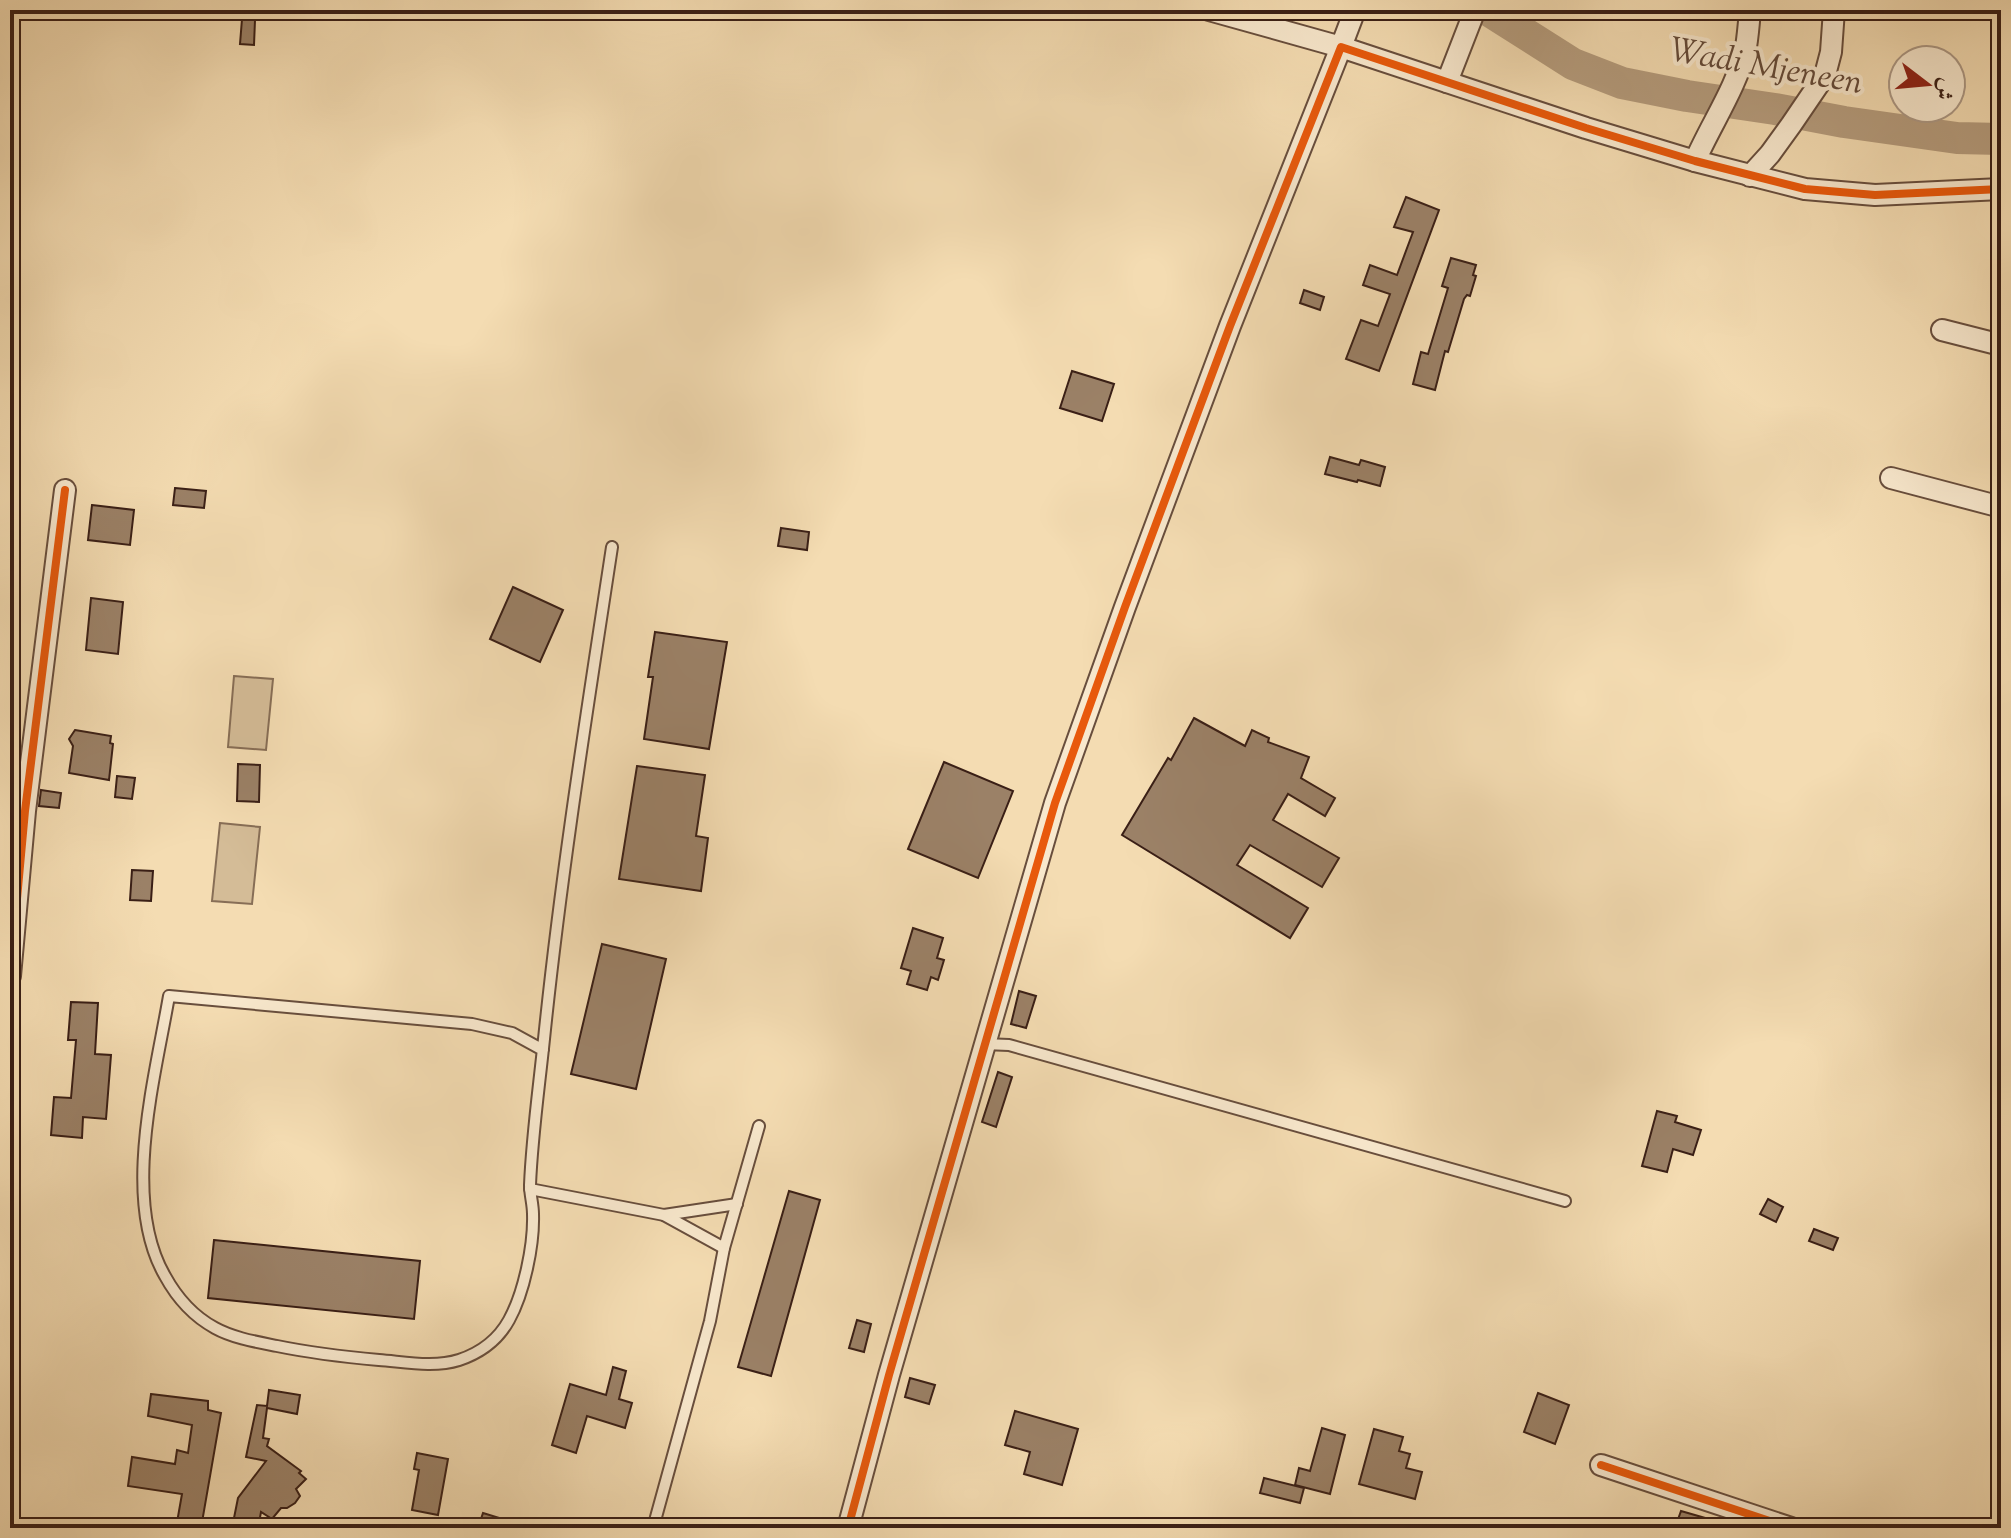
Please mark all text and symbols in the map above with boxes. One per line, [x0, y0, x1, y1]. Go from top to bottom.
water label: Wadi Mjeneen [1666, 27, 1867, 109]
north arrow [1887, 44, 1967, 124]
text: ش [1925, 74, 1962, 104]

